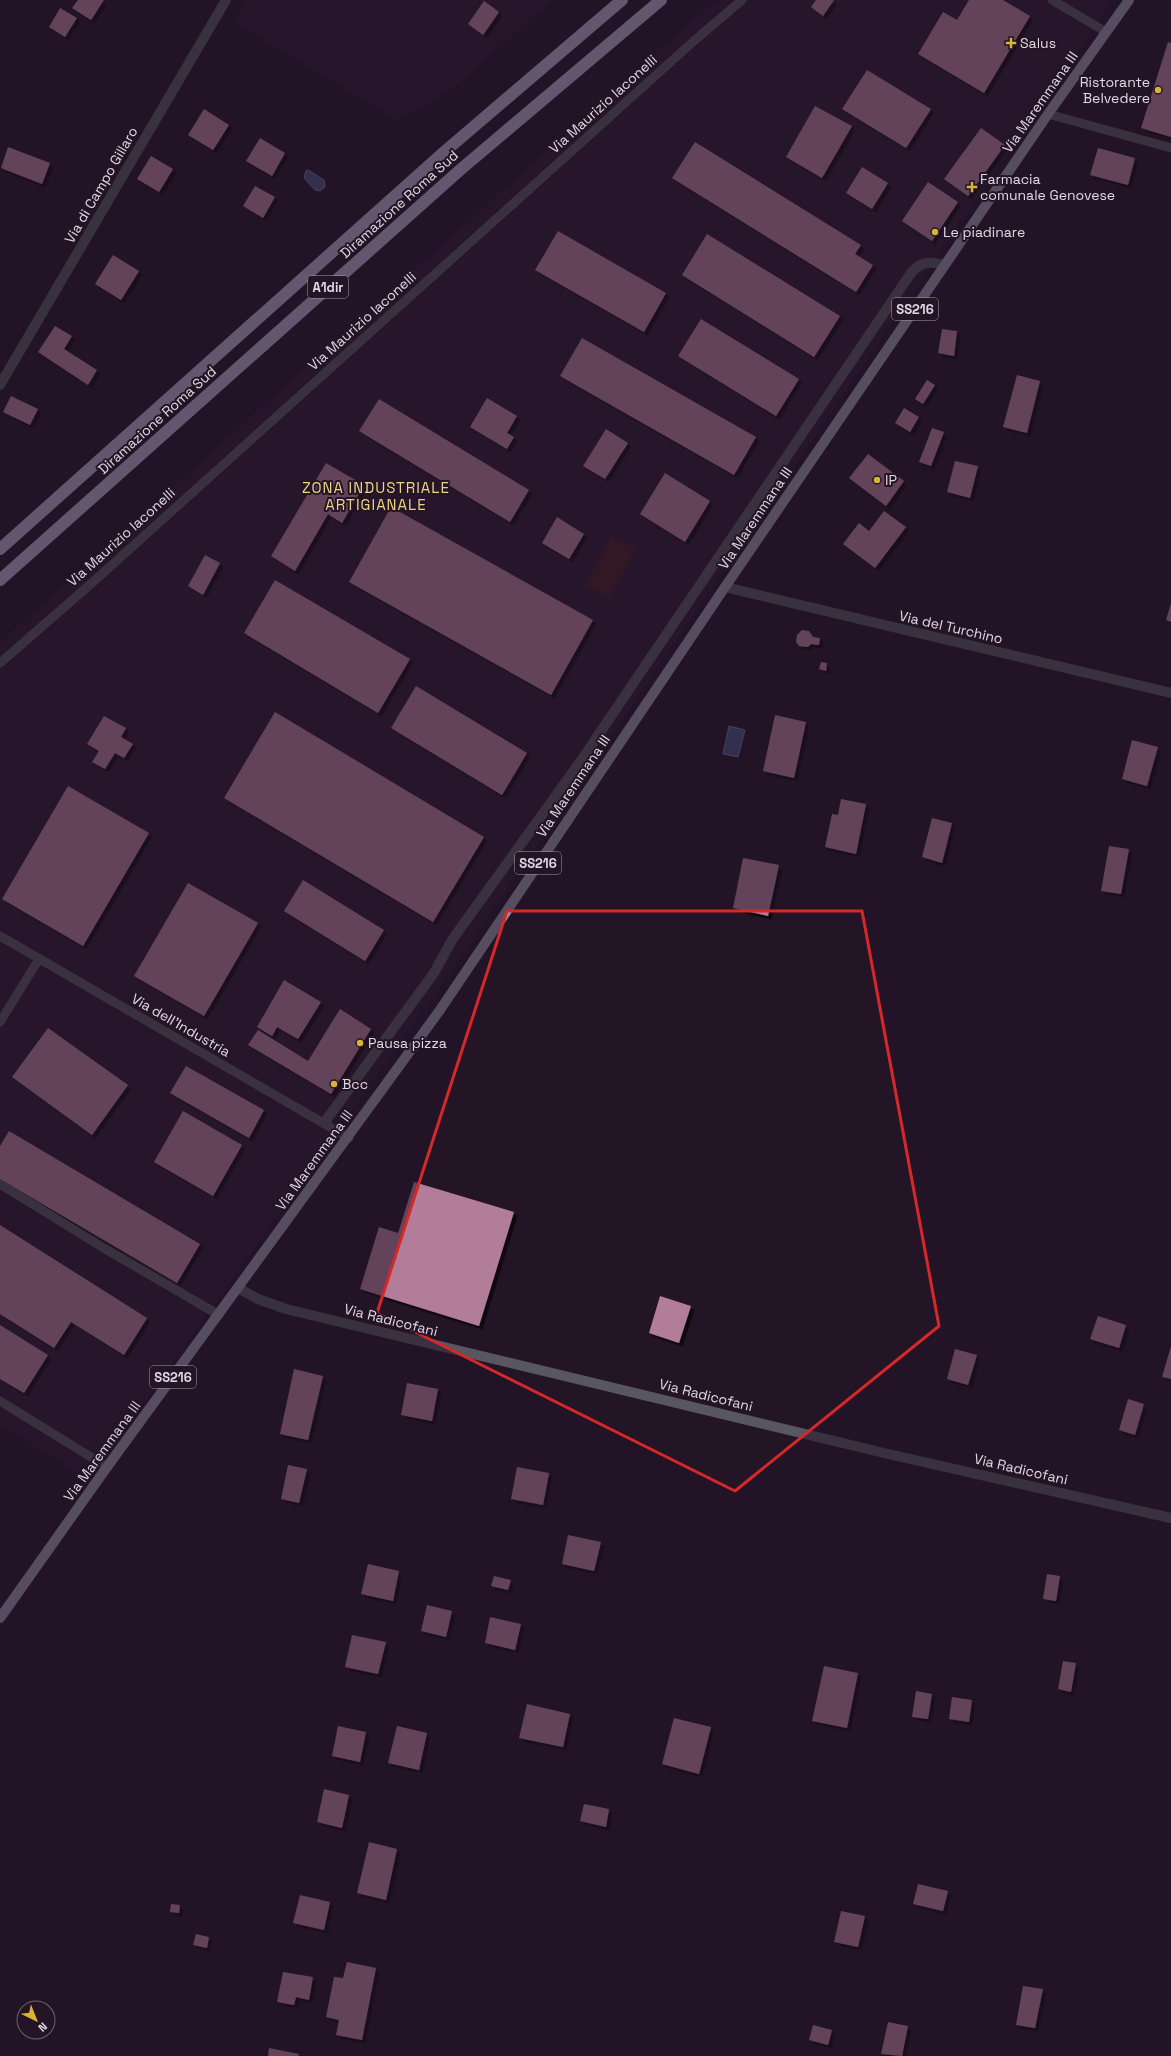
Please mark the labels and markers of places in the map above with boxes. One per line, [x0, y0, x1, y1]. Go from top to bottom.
place label: Salus [1020, 34, 1056, 52]
marker: Salus [1005, 37, 1017, 49]
place label: Ristorante Belvedere [1080, 73, 1150, 107]
marker: Ristorante Belvedere [1153, 85, 1163, 95]
place label: Farmacia comunale Genovese [980, 170, 1115, 204]
marker: Farmacia comunale Genovese [967, 182, 977, 192]
place label: Le piadinare [943, 223, 1025, 241]
marker: Le piadinare [930, 227, 940, 237]
place label: IP [885, 471, 897, 489]
marker: IP [872, 475, 882, 485]
place label: Pausa pizza [368, 1034, 447, 1052]
marker: Pausa pizza [355, 1038, 365, 1048]
place label: Bcc [342, 1075, 368, 1093]
marker: Bcc [329, 1079, 339, 1089]

